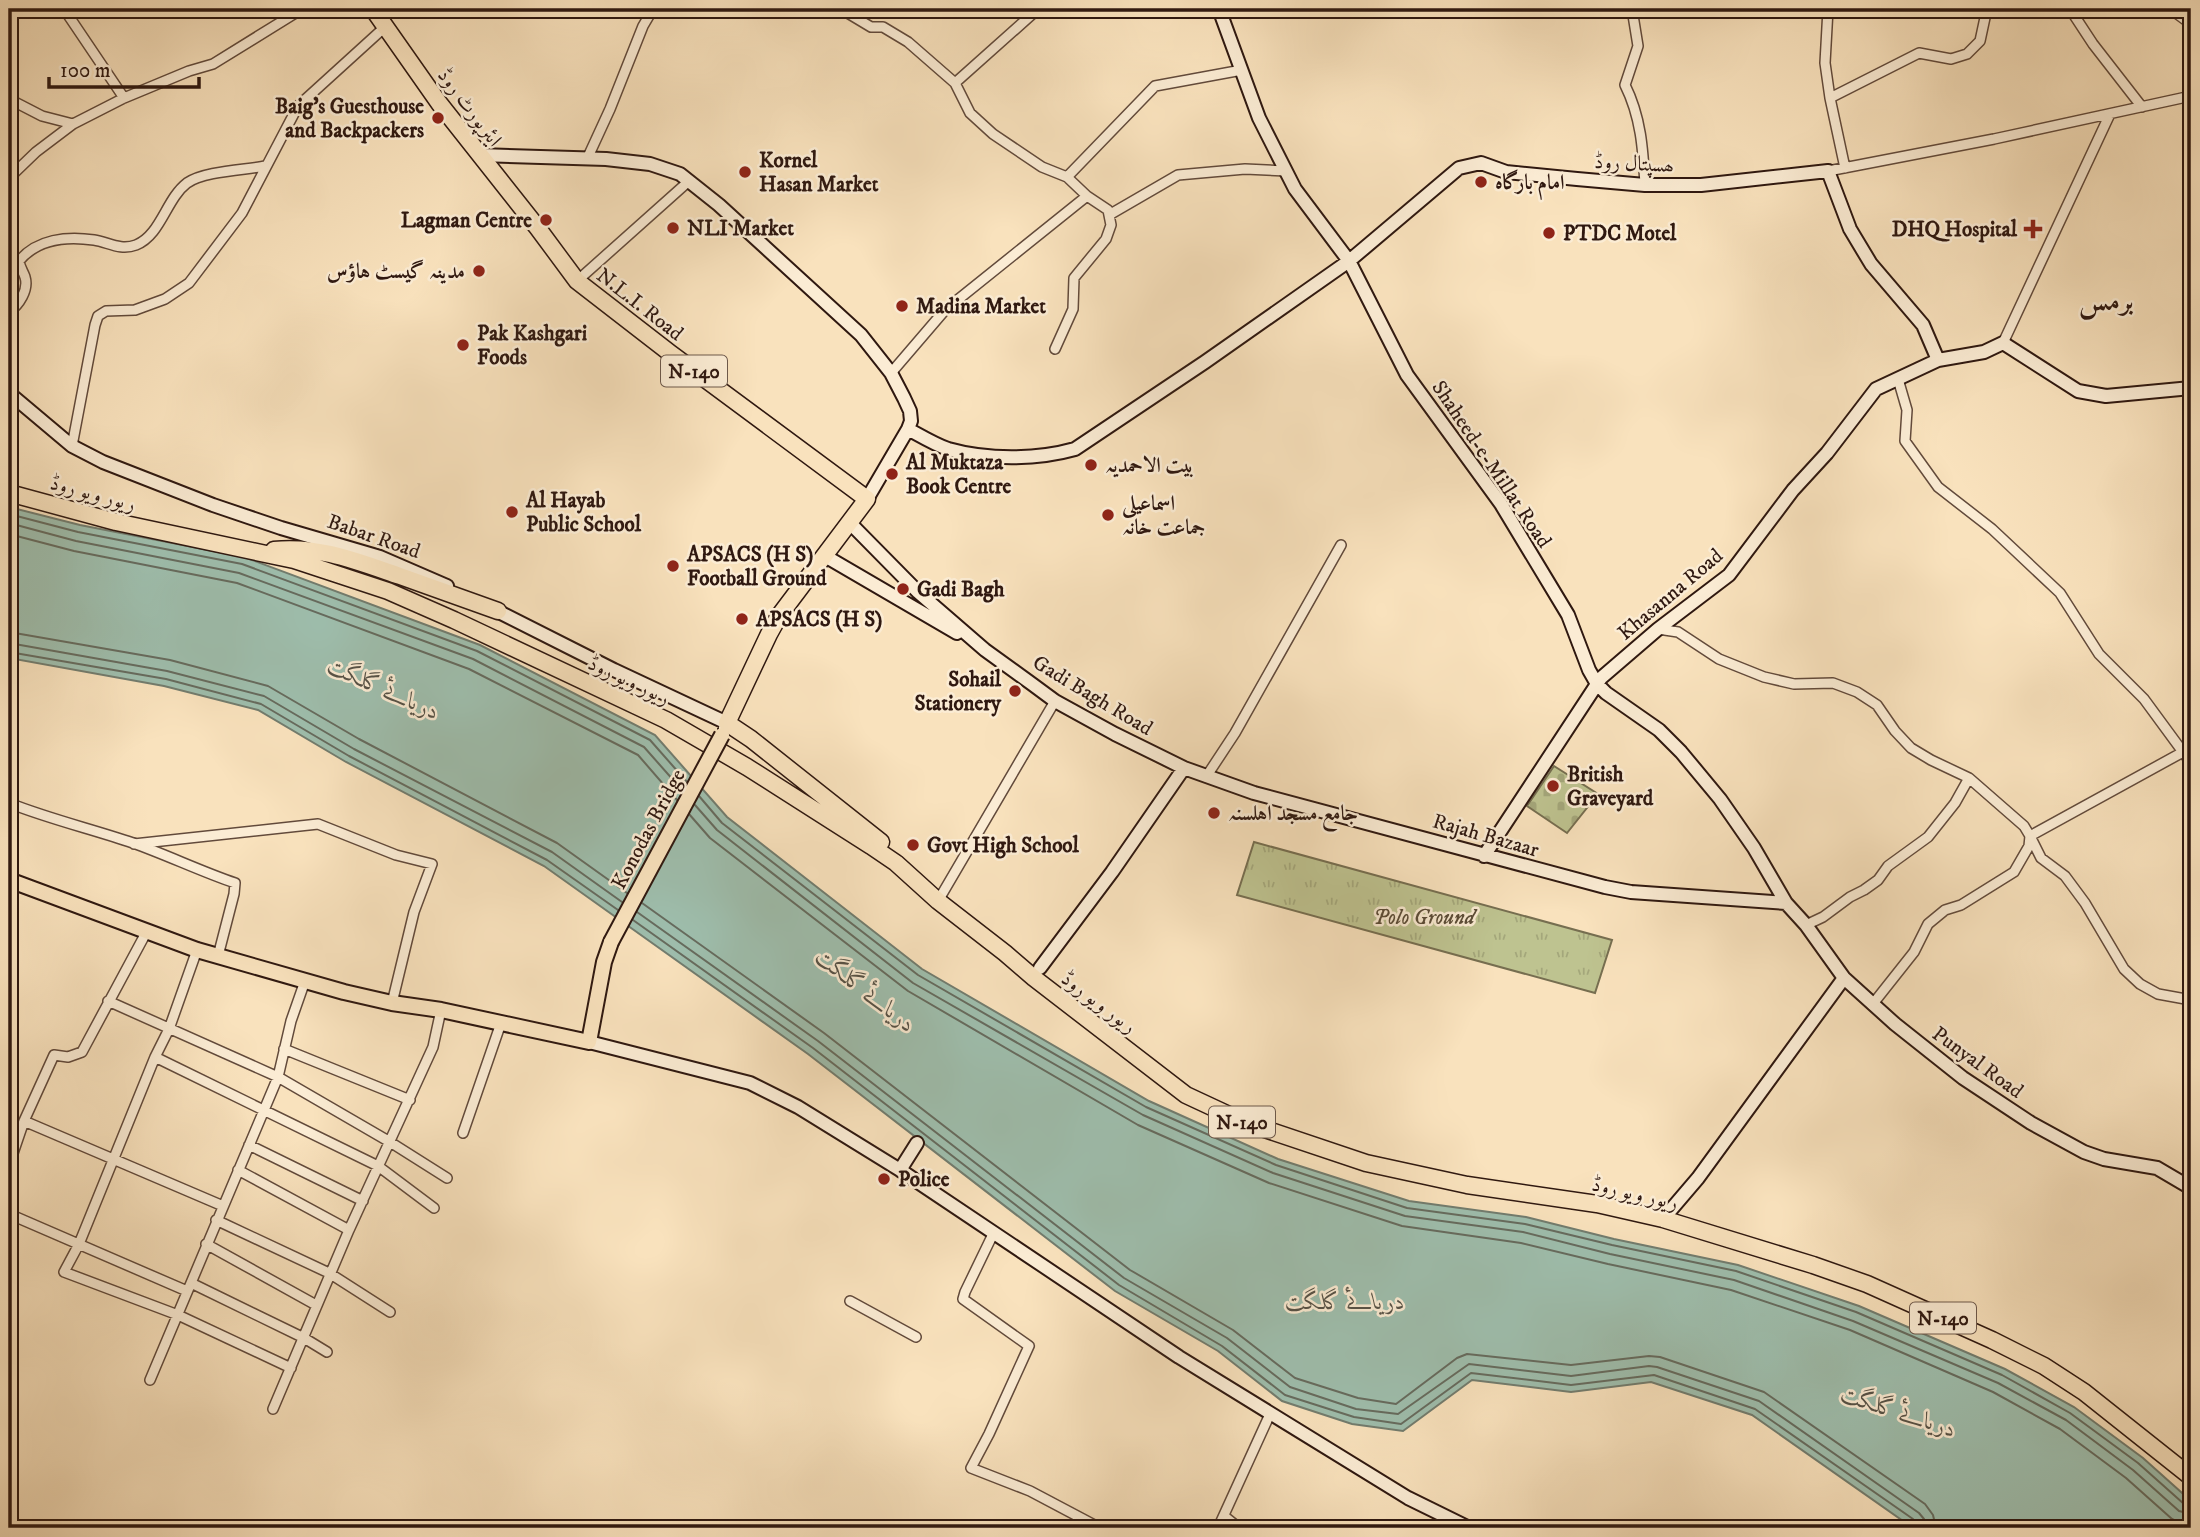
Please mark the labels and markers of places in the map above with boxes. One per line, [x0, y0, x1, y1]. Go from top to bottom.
place label: Baig's Guesthouse and Backpackers [275, 94, 424, 144]
marker: Baig's Guesthouse and Backpackers [430, 110, 446, 126]
place label: Kornel Hasan Market [759, 148, 879, 198]
marker: Kornel Hasan Market [737, 164, 753, 180]
place label: امام بارگاہ [1495, 169, 1565, 201]
marker: امام بارگاہ [1473, 174, 1489, 190]
place label: Lagman Centre [401, 208, 532, 234]
marker: Lagman Centre [538, 212, 554, 228]
place label: NLI Market [687, 216, 794, 242]
place label: DHQ Hospital [1892, 217, 2018, 243]
marker: DHQ Hospital [2023, 219, 2043, 239]
marker: NLI Market [665, 220, 681, 236]
place label: PTDC Motel [1563, 221, 1677, 247]
marker: PTDC Motel [1541, 225, 1557, 241]
place label: مدینہ گیسٹ ہاؤس [327, 259, 465, 285]
marker: مدینہ گیسٹ ہاؤس [471, 263, 487, 279]
place label: Madina Market [916, 294, 1046, 320]
marker: Madina Market [894, 298, 910, 314]
place label: Pak Kashgari Foods [477, 321, 588, 371]
marker: Pak Kashgari Foods [455, 337, 471, 353]
place label: Al Muktaza Book Centre [905, 450, 1012, 500]
place label: بیت الاحمدیہ [1105, 453, 1194, 479]
marker: بیت الاحمدیہ [1083, 457, 1099, 473]
marker: Al Muktaza Book Centre [884, 466, 900, 482]
place label: Al Hayab Public School [525, 488, 642, 538]
place label: اسماعیلی جماعت خانہ [1121, 491, 1205, 541]
marker: Al Hayab Public School [504, 504, 520, 520]
marker: اسماعیلی جماعت خانہ [1100, 507, 1116, 523]
place label: APSACS (H S) Football Ground [686, 542, 827, 592]
marker: APSACS (H S) Football Ground [665, 558, 681, 574]
place label: Gadi Bagh [917, 577, 1005, 603]
marker: Gadi Bagh [895, 581, 911, 597]
place label: APSACS (H S) [755, 607, 882, 633]
marker: APSACS (H S) [734, 611, 750, 627]
place label: Sohail Stationery [915, 667, 1002, 717]
marker: Sohail Stationery [1007, 683, 1023, 699]
place label: British Graveyard [1567, 762, 1654, 812]
marker: British Graveyard [1545, 778, 1561, 794]
place label: جامع مسجد اہلسنہ [1228, 801, 1358, 832]
marker: جامع مسجد اہلسنہ [1206, 805, 1222, 821]
place label: Govt High School [927, 833, 1080, 859]
marker: Govt High School [905, 837, 921, 853]
place label: Police [898, 1167, 950, 1193]
marker: Police [876, 1171, 892, 1187]

